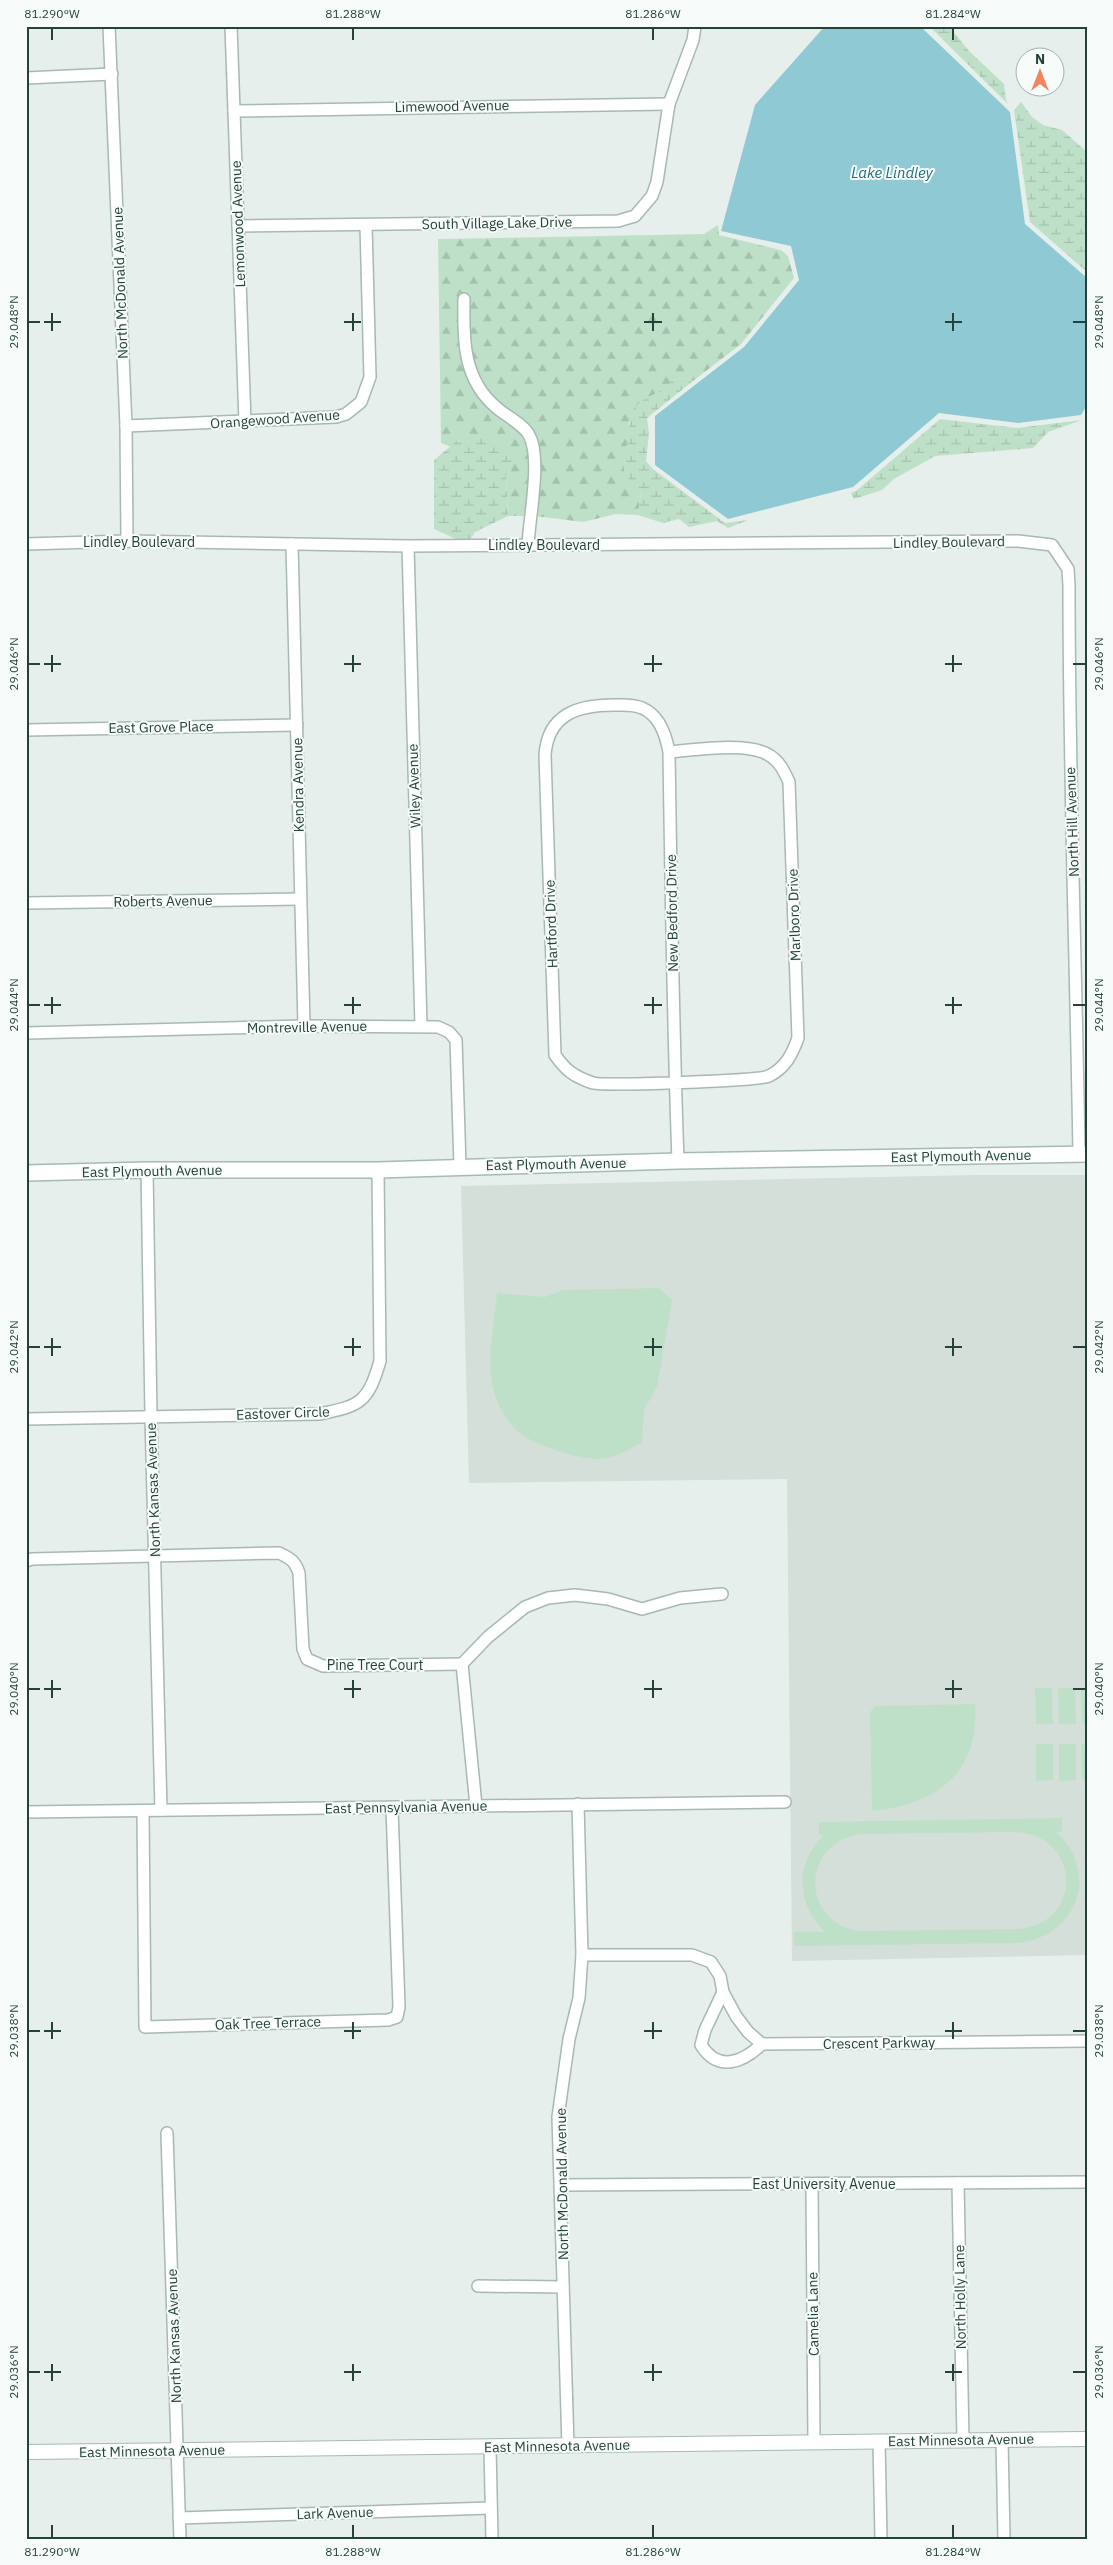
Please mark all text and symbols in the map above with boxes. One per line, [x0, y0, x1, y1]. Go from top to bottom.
text: 81.290°W [24, 6, 80, 21]
text: 81.288°W [325, 6, 381, 21]
text: 81.286°W [625, 6, 681, 21]
text: 81.284°W [925, 6, 981, 21]
north arrow [1016, 48, 1066, 98]
text: N [1035, 50, 1045, 68]
street label: Limewood Avenue [394, 96, 510, 116]
street label: Lemonwood Avenue [227, 160, 249, 288]
water label: Lake Lindley [851, 163, 934, 182]
street label: North McDonald Avenue [108, 206, 132, 359]
street label: South Village Lake Drive [422, 213, 573, 233]
text: 29.048°N [6, 295, 21, 349]
text: 29.048°N [1091, 295, 1106, 349]
street label: Orangewood Avenue [210, 405, 341, 433]
street label: Lindley Boulevard [893, 532, 1005, 552]
street label: Lindley Boulevard [83, 533, 195, 551]
street label: Lindley Boulevard [488, 536, 600, 554]
text: 29.046°N [6, 637, 21, 691]
text: 29.046°N [1091, 637, 1106, 691]
street label: East Grove Place [108, 717, 214, 737]
street label: Kendra Avenue [288, 737, 308, 833]
street label: Wiley Avenue [404, 743, 424, 829]
street label: North Hill Avenue [1061, 766, 1083, 877]
street label: New Bedford Drive [662, 854, 682, 972]
street label: Marlboro Drive [783, 868, 805, 962]
street label: Hartford Drive [540, 879, 562, 969]
street label: Roberts Avenue [113, 891, 213, 911]
text: 29.044°N [6, 978, 21, 1032]
text: 29.044°N [1091, 978, 1106, 1032]
street label: Montreville Avenue [247, 1017, 368, 1037]
street label: East Plymouth Avenue [891, 1146, 1032, 1166]
street label: East Plymouth Avenue [486, 1154, 627, 1174]
street label: East Plymouth Avenue [82, 1161, 223, 1181]
text: 29.042°N [6, 1320, 21, 1374]
text: 29.042°N [1091, 1320, 1106, 1374]
street label: Eastover Circle [236, 1402, 330, 1424]
street label: North Kansas Avenue [142, 1422, 164, 1557]
street label: Pine Tree Court [327, 1656, 423, 1674]
text: 29.040°N [6, 1662, 21, 1716]
text: 29.040°N [1091, 1662, 1106, 1716]
street label: East Pennsylvania Avenue [324, 1797, 488, 1817]
text: 29.038°N [6, 2004, 21, 2058]
text: 29.038°N [1091, 2004, 1106, 2058]
street label: Oak Tree Terrace [215, 2012, 322, 2034]
street label: Crescent Parkway [823, 2033, 935, 2053]
street label: North McDonald Avenue [552, 2107, 572, 2260]
street label: East University Avenue [752, 2175, 896, 2193]
street label: North Holly Lane [950, 2244, 970, 2349]
street label: North Kansas Avenue [163, 2268, 185, 2403]
street label: Camelia Lane [803, 2271, 823, 2356]
text: 29.036°N [6, 2345, 21, 2399]
text: 29.036°N [1091, 2345, 1106, 2399]
street label: East Minnesota Avenue [888, 2430, 1035, 2450]
street label: East Minnesota Avenue [484, 2436, 631, 2456]
street label: East Minnesota Avenue [79, 2441, 226, 2461]
street label: Lark Avenue [296, 2503, 374, 2523]
text: 81.290°W [24, 2544, 80, 2559]
text: 81.288°W [325, 2544, 381, 2559]
text: 81.286°W [625, 2544, 681, 2559]
text: 81.284°W [925, 2544, 981, 2559]

